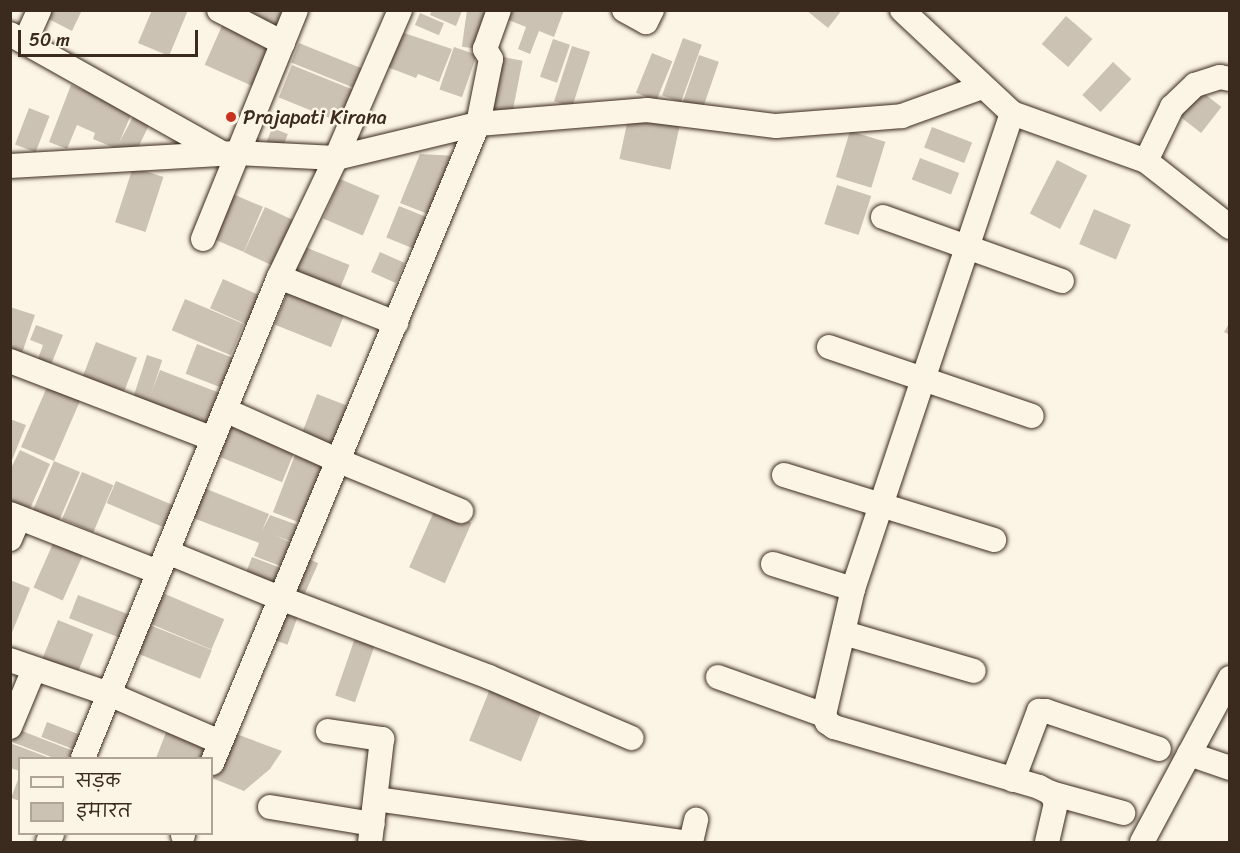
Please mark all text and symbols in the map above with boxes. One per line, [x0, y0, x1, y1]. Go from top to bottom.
scale bar [21, 18, 201, 56]
text: 50 m [29, 24, 70, 56]
place label: Prajapati Kirana [243, 105, 387, 129]
marker: Prajapati Kirana [224, 110, 238, 124]
legend [18, 757, 213, 835]
text: सड़क [76, 765, 120, 797]
text: इमारत [76, 795, 131, 827]

